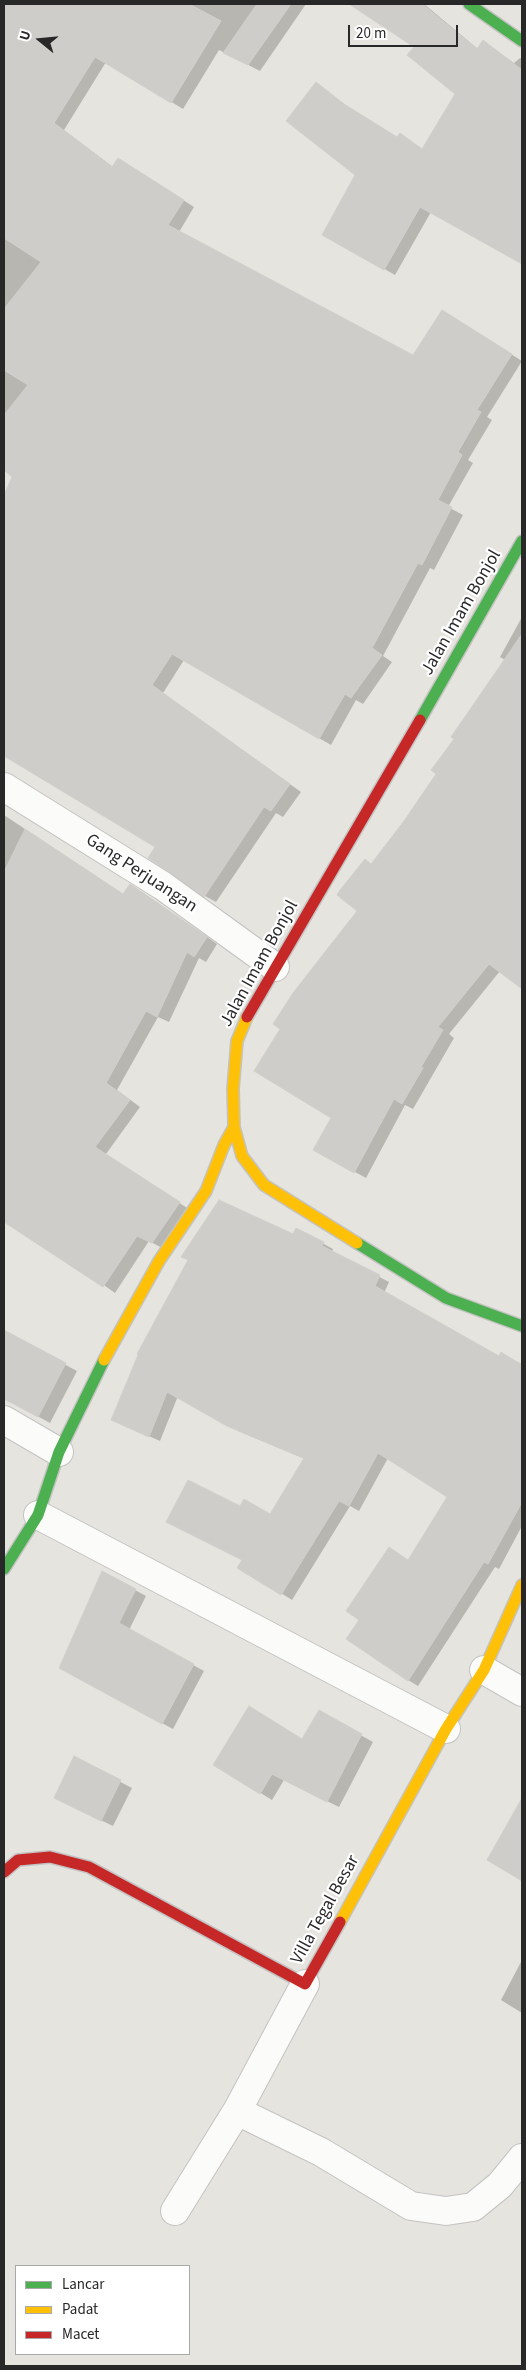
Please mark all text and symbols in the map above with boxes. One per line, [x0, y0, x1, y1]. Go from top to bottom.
north arrow [15, 15, 65, 65]
scale bar [351, 15, 461, 47]
text: 20 m [356, 23, 386, 44]
text: U [15, 28, 37, 43]
street label: Jalan Imam Bonjol [417, 547, 507, 679]
street label: Gang Perjuangan [81, 830, 201, 918]
street label: Jalan Imam Bonjol [216, 897, 304, 1031]
street label: Villa Tegal Besar [287, 1852, 365, 1968]
legend [15, 2265, 190, 2355]
text: Lancar [62, 2274, 105, 2295]
text: Padat [62, 2299, 98, 2320]
text: Macet [62, 2324, 99, 2345]

